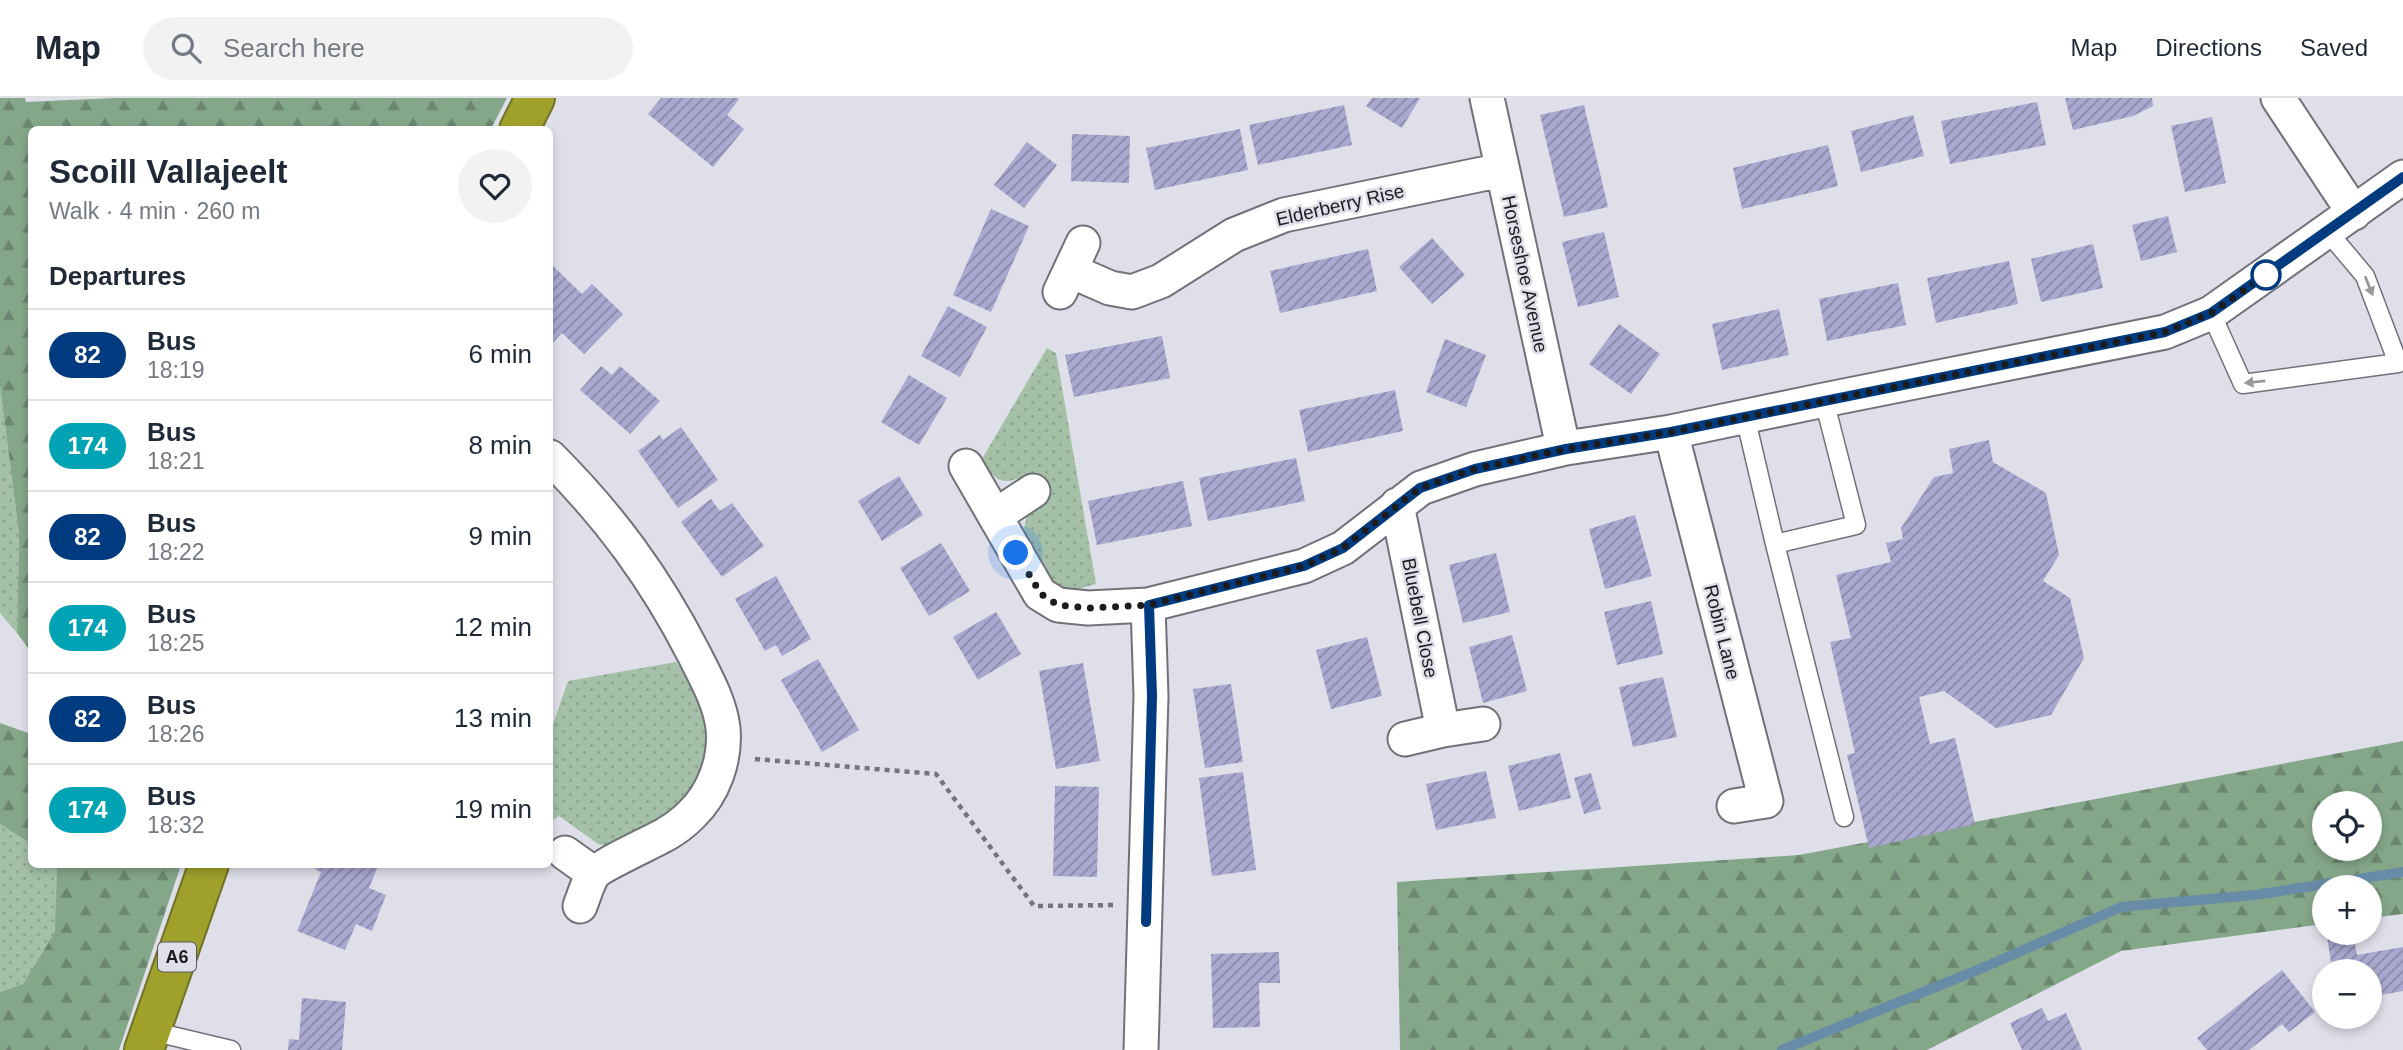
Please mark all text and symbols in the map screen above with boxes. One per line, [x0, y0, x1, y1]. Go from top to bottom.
search box [143, 17, 633, 80]
text: Map [35, 29, 101, 66]
icon: search [167, 29, 205, 67]
text: Search here [223, 33, 365, 63]
text: Map [2071, 34, 2117, 61]
text: Directions [2155, 34, 2262, 61]
text: Saved [2300, 34, 2368, 61]
button: heart [458, 149, 532, 223]
text: Scoill Vallajeelt [49, 153, 287, 190]
street label: Elderberry Rise [1274, 180, 1406, 230]
street label: Horseshoe Avenue [1498, 193, 1552, 355]
text: Walk · 4 min · 260 m [49, 198, 260, 224]
unlabelled marker [2251, 260, 2281, 290]
text: Departures [49, 261, 186, 291]
one-way arrow [2363, 276, 2374, 297]
text: Bus [147, 326, 196, 356]
text: 6 min [468, 339, 532, 369]
text: 82 [74, 341, 101, 368]
text: 18:19 [147, 357, 205, 383]
one-way arrow [2244, 377, 2266, 388]
text: Bus [147, 417, 196, 447]
text: 8 min [468, 430, 532, 460]
text: 174 [67, 432, 108, 459]
text: 18:21 [147, 448, 205, 474]
text: Bus [147, 508, 196, 538]
text: 9 min [468, 521, 532, 551]
text: 82 [74, 523, 101, 550]
your location [998, 535, 1033, 570]
text: 18:22 [147, 539, 205, 565]
street label: Bluebell Close [1398, 556, 1442, 680]
street label: Robin Lane [1700, 582, 1744, 682]
text: Bus [147, 599, 196, 629]
text: 12 min [454, 612, 532, 642]
text: 174 [67, 614, 108, 641]
text: 18:25 [147, 630, 205, 656]
text: Bus [147, 690, 196, 720]
text: 13 min [454, 703, 532, 733]
text: 82 [74, 705, 101, 732]
text: 18:26 [147, 721, 205, 747]
text: Bus [147, 781, 196, 811]
map controls [2312, 791, 2382, 1029]
button: locate [2312, 791, 2382, 861]
text: 19 min [454, 794, 532, 824]
text: 174 [67, 796, 108, 823]
text: 18:32 [147, 812, 205, 838]
button: + [2312, 875, 2382, 945]
road number: A6 [158, 942, 196, 972]
button: − [2312, 959, 2382, 1029]

